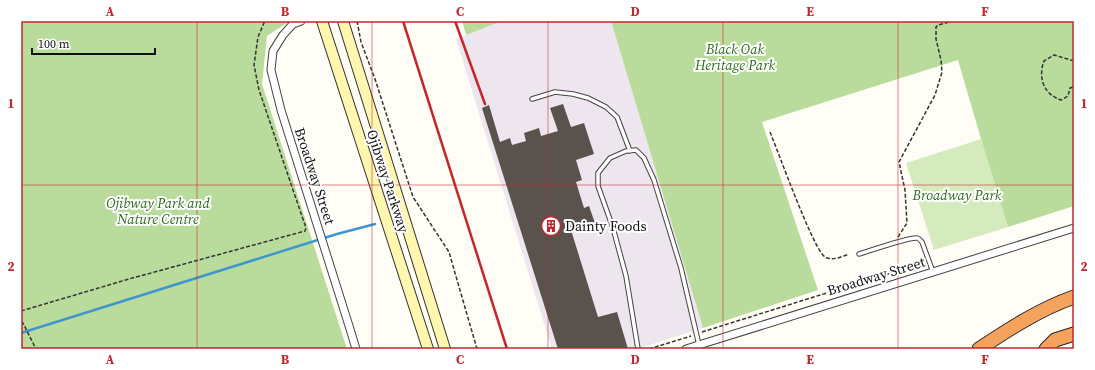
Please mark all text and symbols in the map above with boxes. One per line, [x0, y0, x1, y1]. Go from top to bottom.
text: A [106, 3, 115, 20]
text: B [281, 3, 290, 20]
text: C [456, 3, 464, 20]
text: D [630, 3, 640, 20]
text: E [806, 3, 814, 20]
text: F [981, 3, 989, 20]
scale bar [32, 30, 155, 56]
text: 100 m [38, 36, 70, 52]
park label: Black Oak Heritage Park [694, 39, 775, 75]
text: 1 [7, 95, 15, 112]
text: 1 [1080, 95, 1088, 112]
street label: Broadway Street [290, 125, 340, 228]
street label: Ojibway Parkway [362, 127, 414, 236]
park label: Broadway Park [912, 185, 1002, 205]
park label: Ojibway Park and Nature Centre [106, 193, 210, 229]
building icon: Dainty Foods [540, 215, 562, 237]
place label: Dainty Foods [565, 216, 647, 236]
street label: Broadway Street [825, 252, 928, 300]
text: 2 [7, 258, 15, 275]
text: 2 [1080, 258, 1088, 275]
text: A [106, 351, 115, 368]
text: B [281, 351, 290, 368]
text: C [456, 351, 464, 368]
text: D [630, 351, 640, 368]
text: E [806, 351, 814, 368]
text: F [981, 351, 989, 368]

